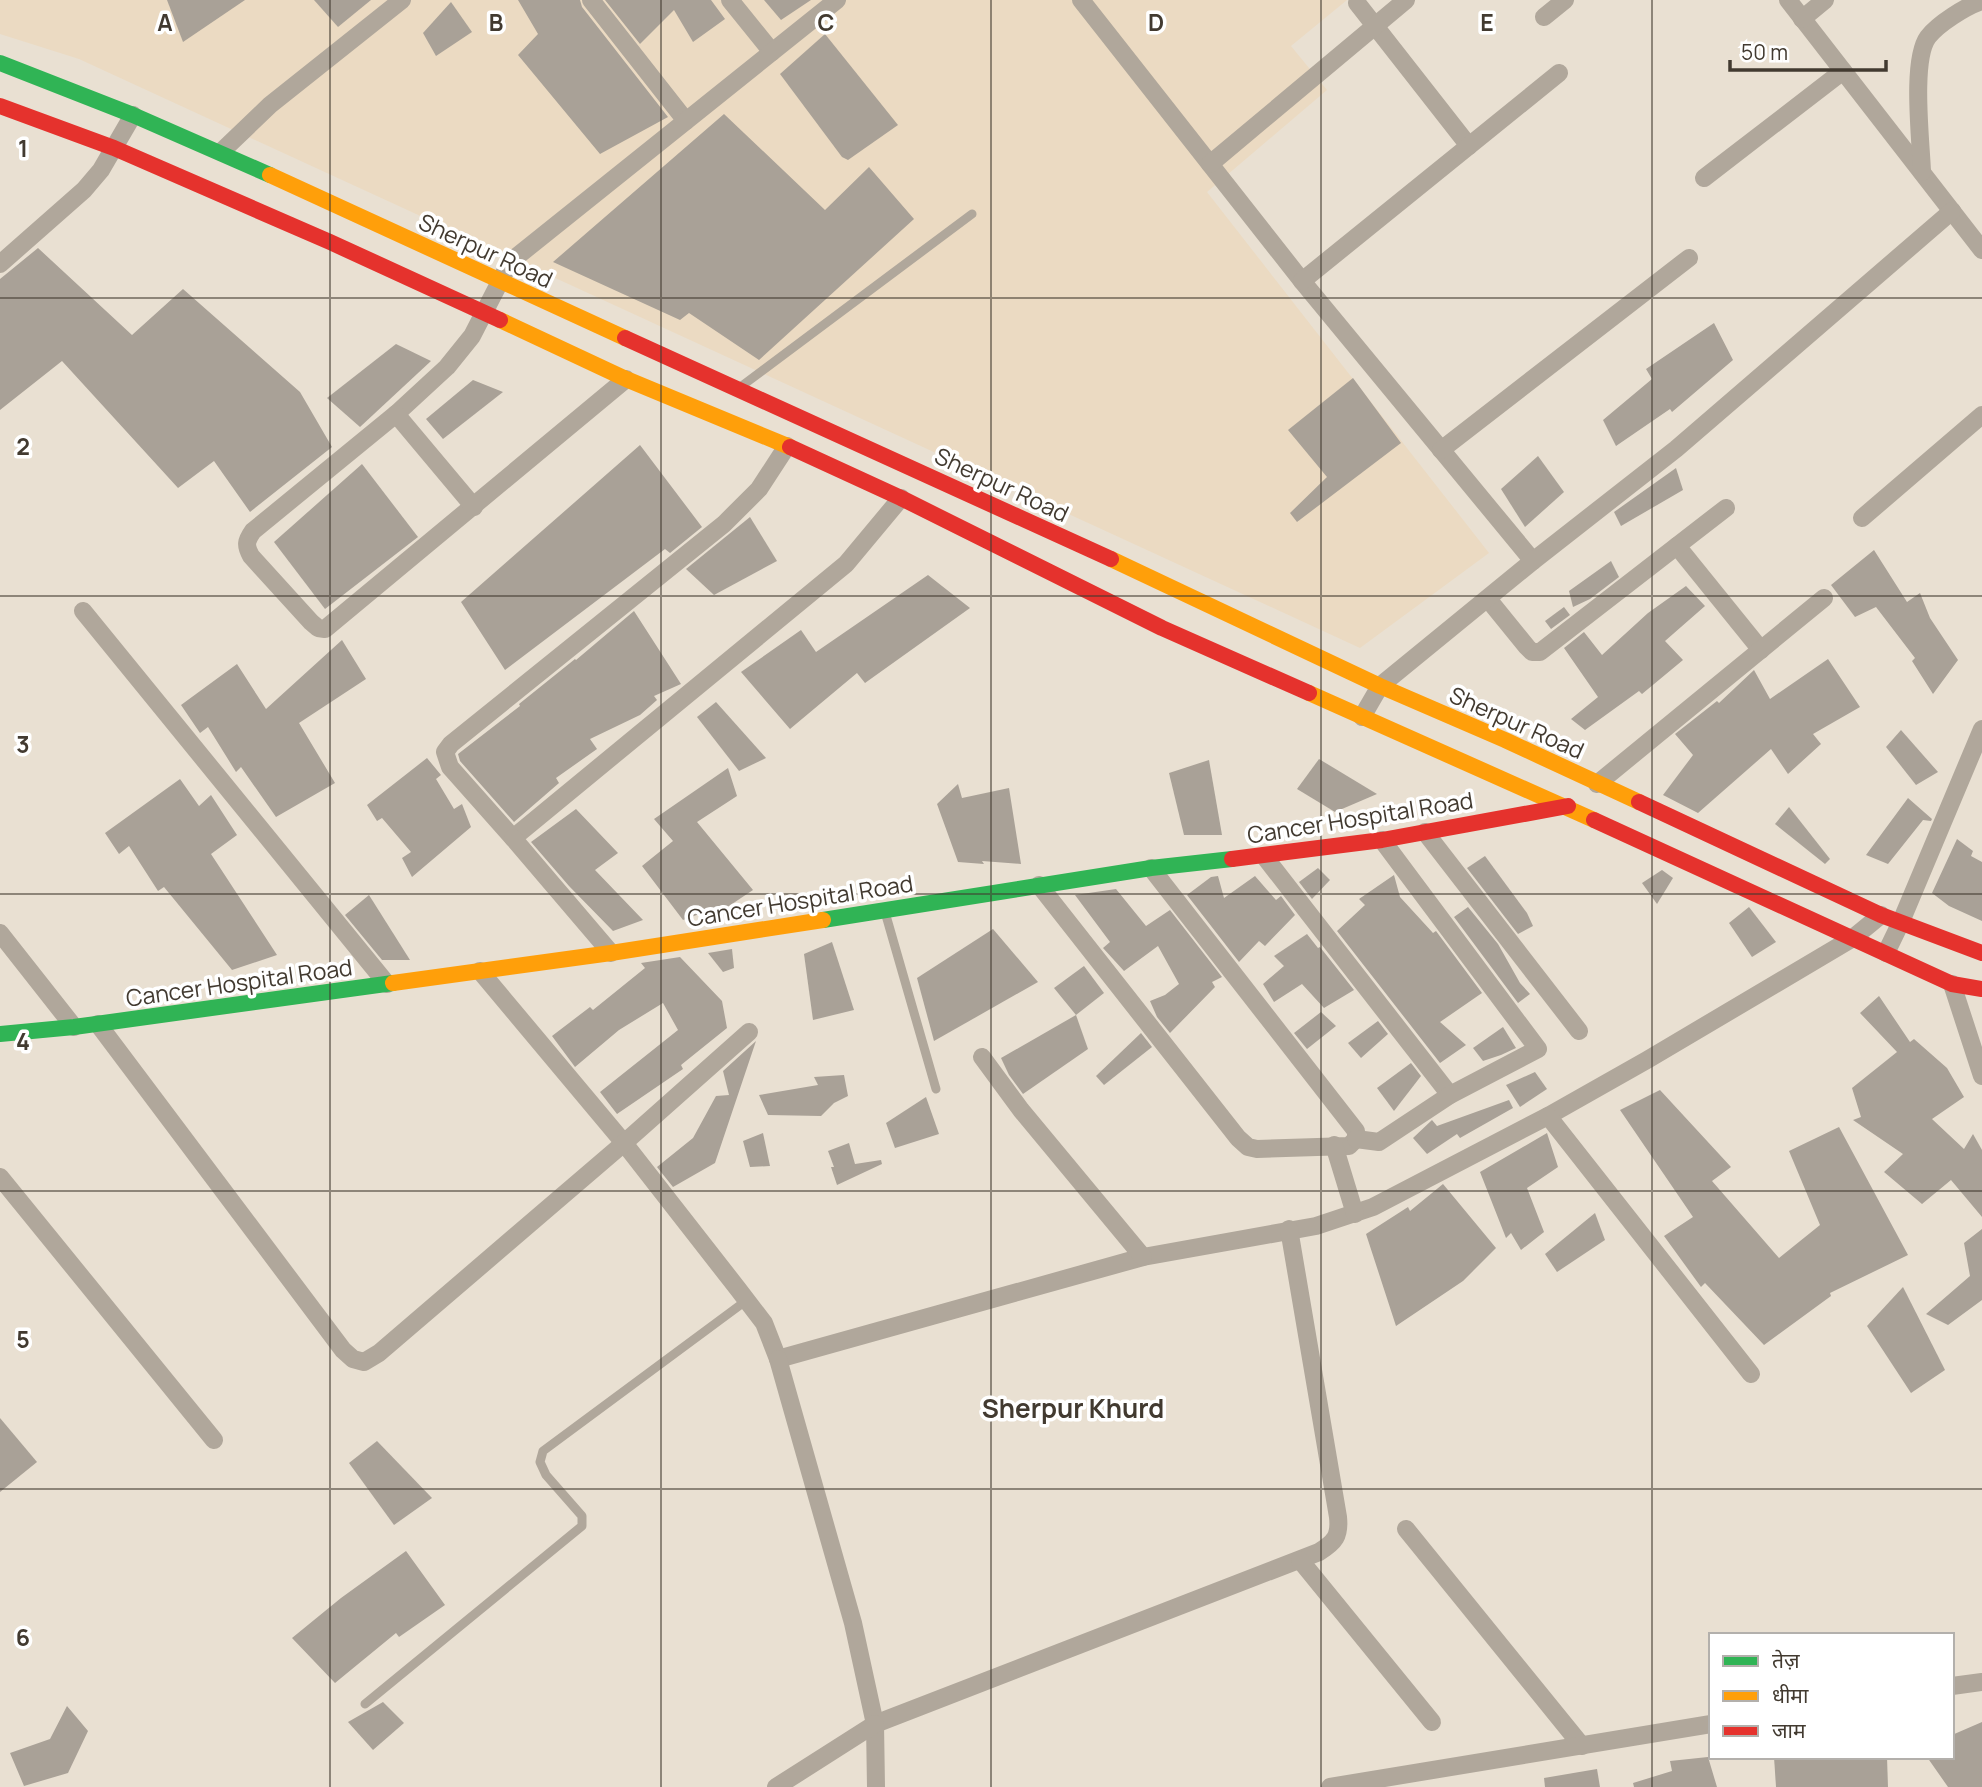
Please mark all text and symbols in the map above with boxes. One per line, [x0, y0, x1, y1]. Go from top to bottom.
text: A [157, 6, 173, 38]
text: B [489, 6, 503, 38]
text: C [818, 6, 835, 38]
text: D [1148, 6, 1164, 38]
text: E [1480, 6, 1494, 38]
scale bar [1730, 28, 1886, 72]
text: 50 m [1741, 38, 1788, 66]
text: 1 [18, 132, 28, 164]
street label: Sherpur Road [414, 205, 558, 295]
text: 2 [16, 430, 30, 462]
street label: Sherpur Road [930, 439, 1074, 529]
street label: Sherpur Road [1445, 678, 1589, 766]
text: 3 [16, 728, 30, 760]
street label: Cancer Hospital Road [1245, 783, 1475, 851]
street label: Cancer Hospital Road [685, 866, 915, 934]
street label: Cancer Hospital Road [124, 950, 354, 1014]
text: 4 [16, 1025, 30, 1057]
text: 5 [16, 1323, 30, 1355]
district label: Sherpur Khurd [982, 1390, 1164, 1426]
text: 6 [16, 1621, 30, 1653]
legend [1709, 1633, 1954, 1759]
text: तेज़ [1772, 1646, 1800, 1674]
text: धीमा [1772, 1681, 1809, 1709]
text: जाम [1772, 1716, 1806, 1744]

